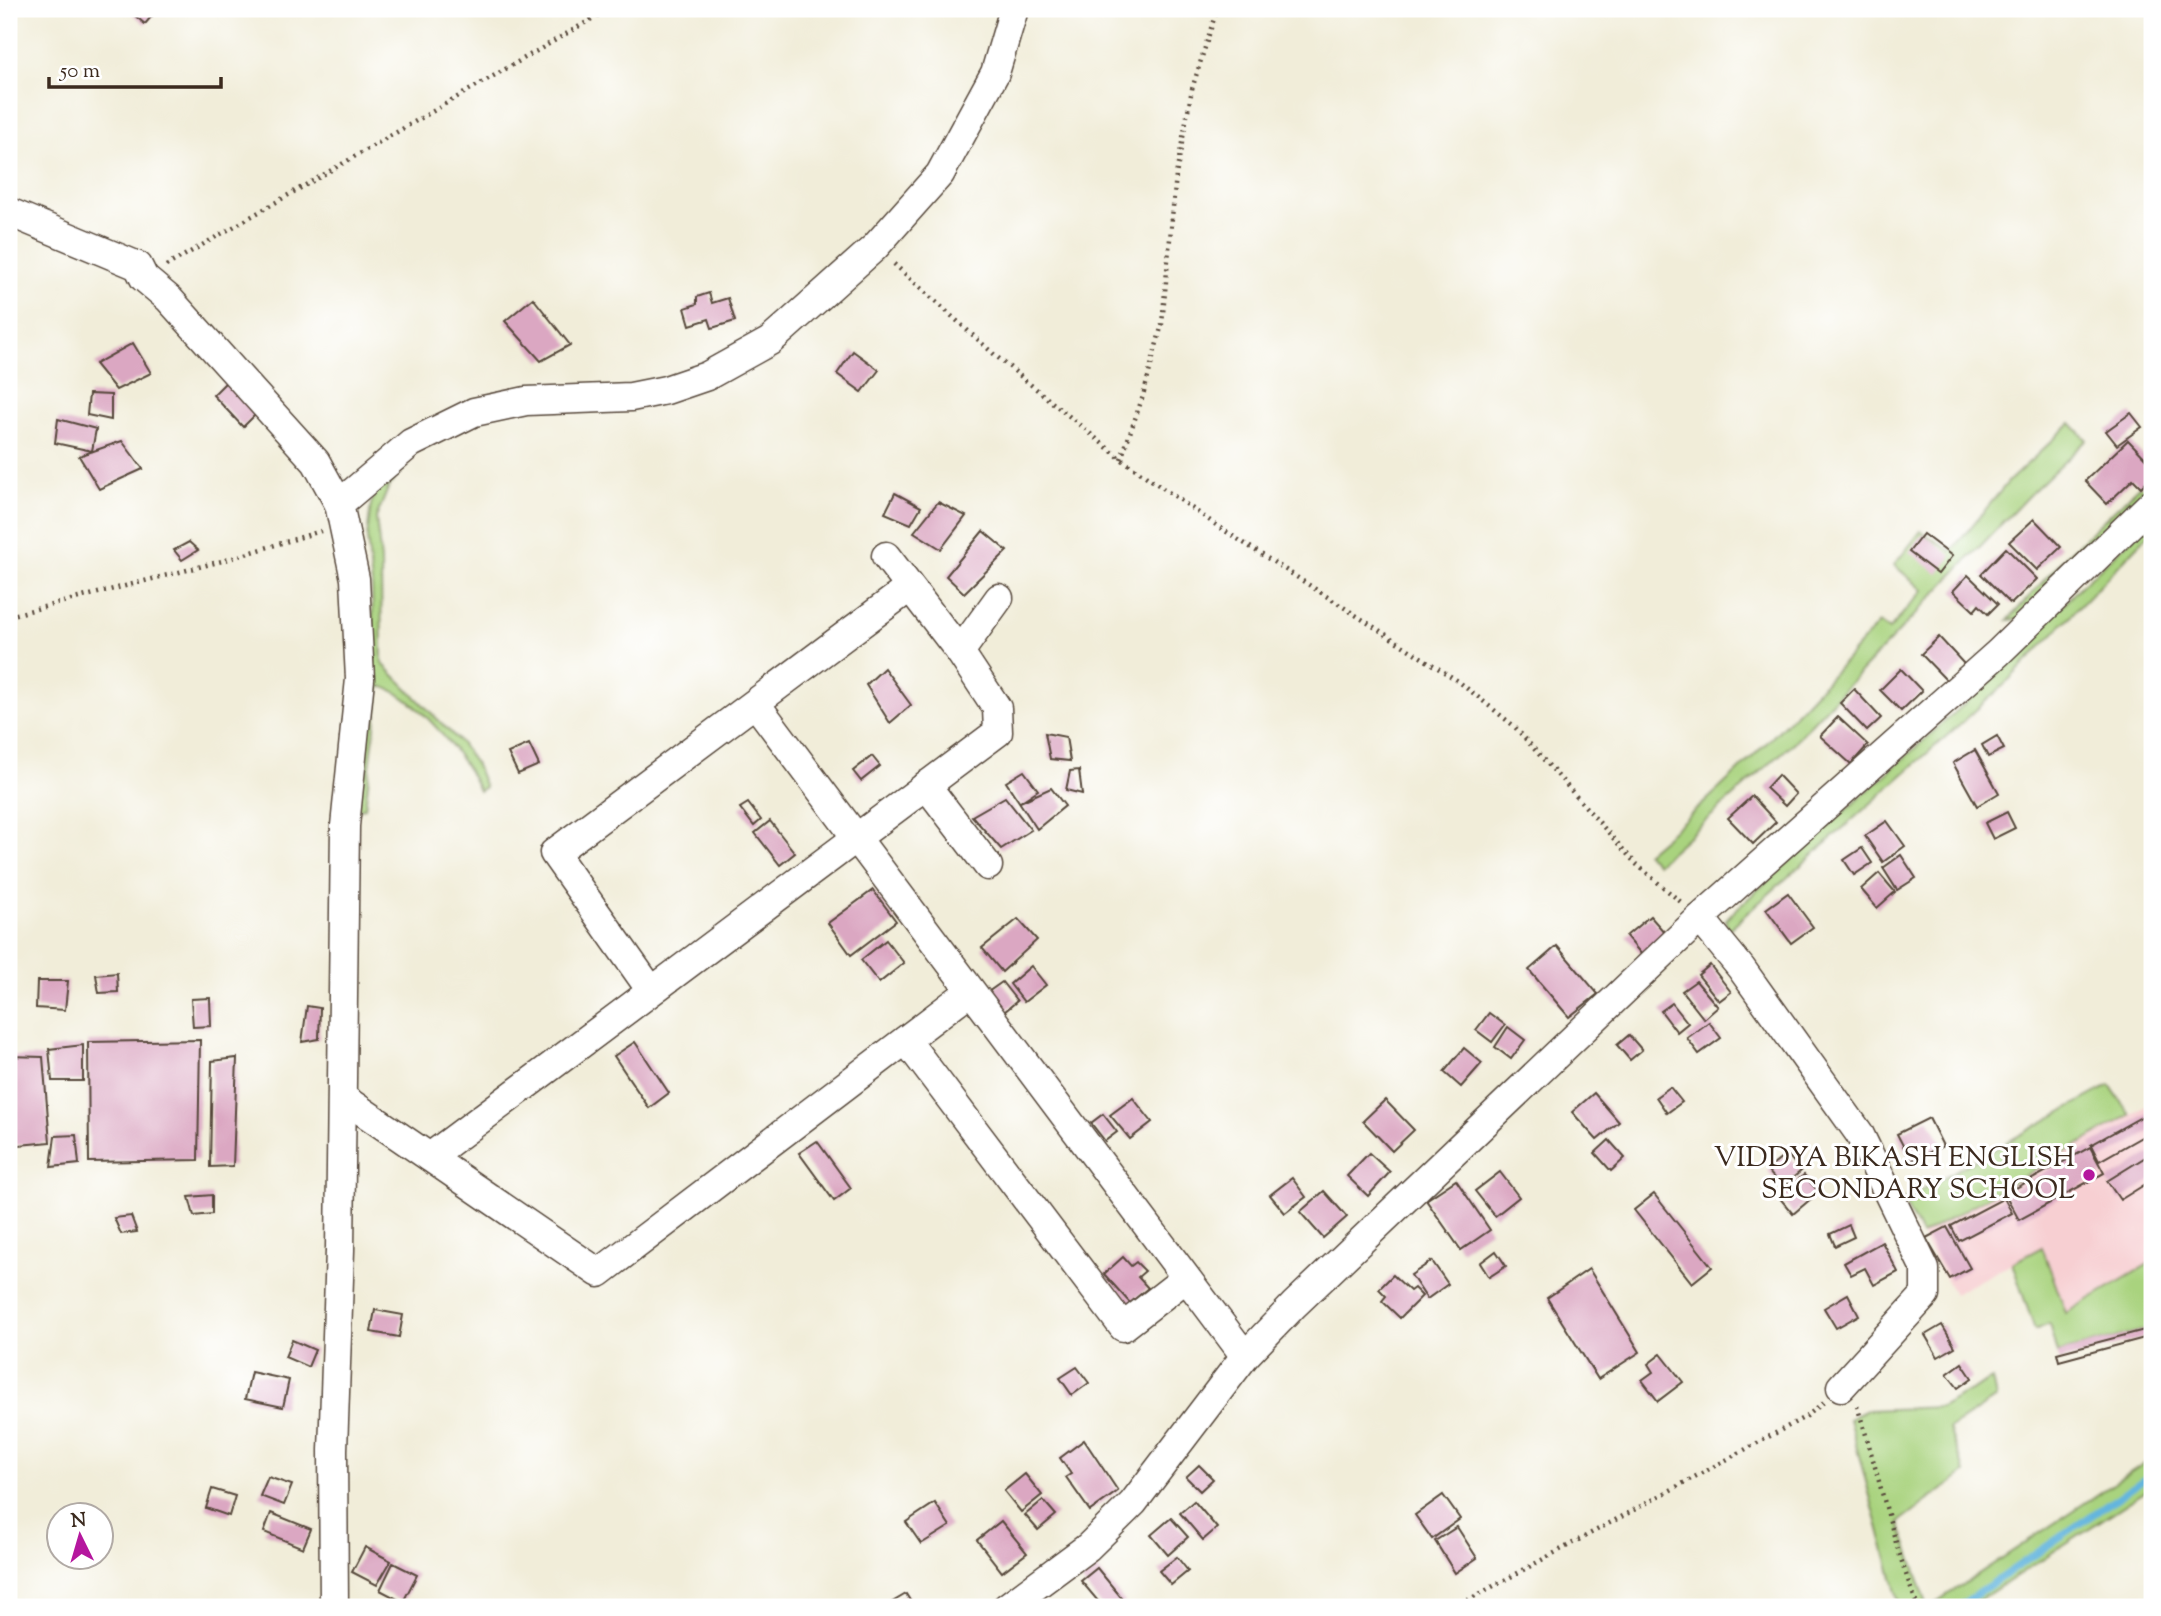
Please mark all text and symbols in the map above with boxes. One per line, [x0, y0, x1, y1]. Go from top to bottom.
scale bar [49, 46, 220, 90]
text: 50 m [59, 57, 100, 87]
place label: VIDDYA BIKASH ENGLISH SECONDARY SCHOOL [1714, 1139, 2075, 1211]
marker: VIDDYA BIKASH ENGLISH SECONDARY SCHOOL [2081, 1167, 2097, 1183]
north arrow [46, 1500, 116, 1570]
text: N [70, 1507, 87, 1536]

